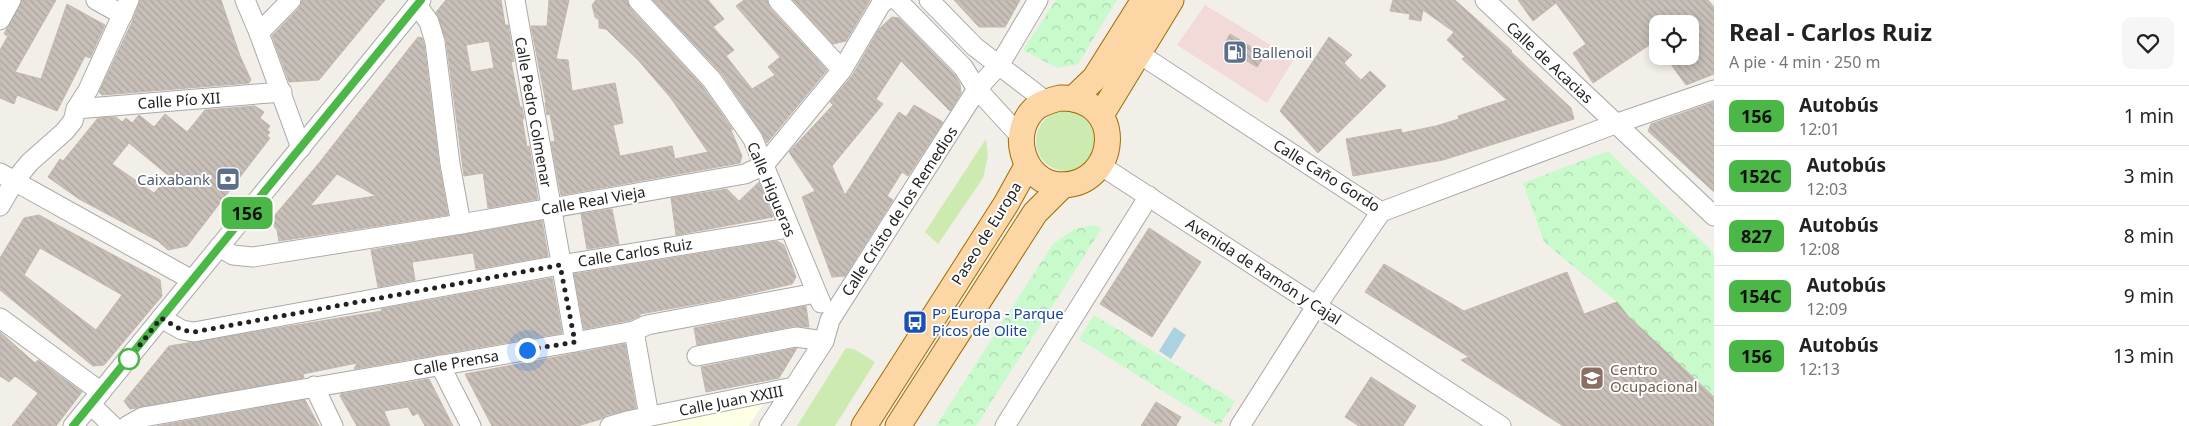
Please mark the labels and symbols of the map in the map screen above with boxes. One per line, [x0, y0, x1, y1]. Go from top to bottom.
street label: Calle de Acacias [1502, 17, 1598, 107]
street label: Calle Pedro Colmenar [511, 35, 557, 189]
fuel station icon: Ballenoil [1222, 39, 1248, 65]
place label: Ballenoil [1252, 42, 1312, 62]
street label: Calle Pío XII [137, 87, 221, 113]
street label: Calle Cristo de los Remedios [837, 122, 961, 300]
street label: Calle Caño Gordo [1270, 134, 1384, 216]
street label: Calle Higueras [743, 138, 801, 240]
bank icon: Caixabank [215, 166, 241, 192]
place label: Caixabank [137, 169, 210, 189]
street label: Paseo de Europa [946, 178, 1026, 288]
street label: Calle Real Vieja [539, 181, 647, 219]
line badge: 156 [218, 197, 276, 229]
street label: Avenida de Ramón y Cajal [1182, 213, 1346, 329]
street label: Calle Carlos Ruiz [576, 233, 694, 271]
place label: Pº Europa - Parque Picos de Olite [932, 303, 1064, 340]
bus stop icon: Pº Europa - Parque Picos de Olite [902, 309, 928, 335]
your location [515, 338, 540, 363]
street label: Calle Prensa [412, 345, 500, 379]
unlabelled marker [118, 348, 140, 370]
place label: Centro Ocupacional [1610, 359, 1698, 396]
school or university icon: Centro Ocupacional [1579, 365, 1605, 391]
street label: Calle Juan XXIII [677, 380, 785, 420]

